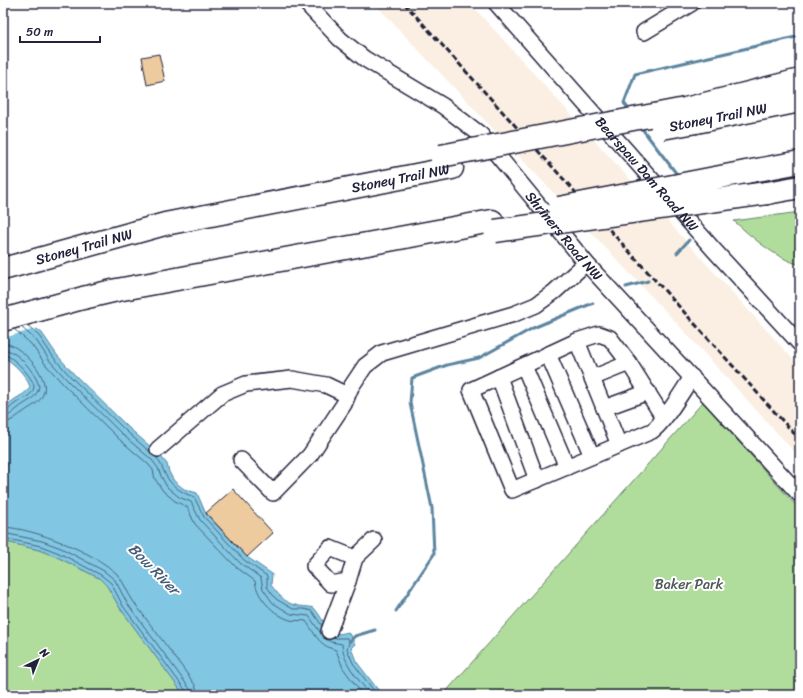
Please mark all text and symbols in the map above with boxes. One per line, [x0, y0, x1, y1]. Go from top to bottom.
scale bar [20, 18, 100, 44]
text: 50 m [26, 21, 53, 43]
street label: Stoney Trail NW [667, 96, 769, 139]
street label: Bearspaw Dam Road NW [588, 111, 705, 238]
street label: Stoney Trail NW [349, 157, 452, 200]
street label: Shriners Road NW [519, 185, 609, 287]
street label: Stoney Trail NW [33, 222, 135, 272]
water label: Bow River [122, 537, 188, 603]
park label: Baker Park [655, 572, 724, 597]
north arrow [18, 640, 58, 680]
text: N [34, 643, 54, 663]

